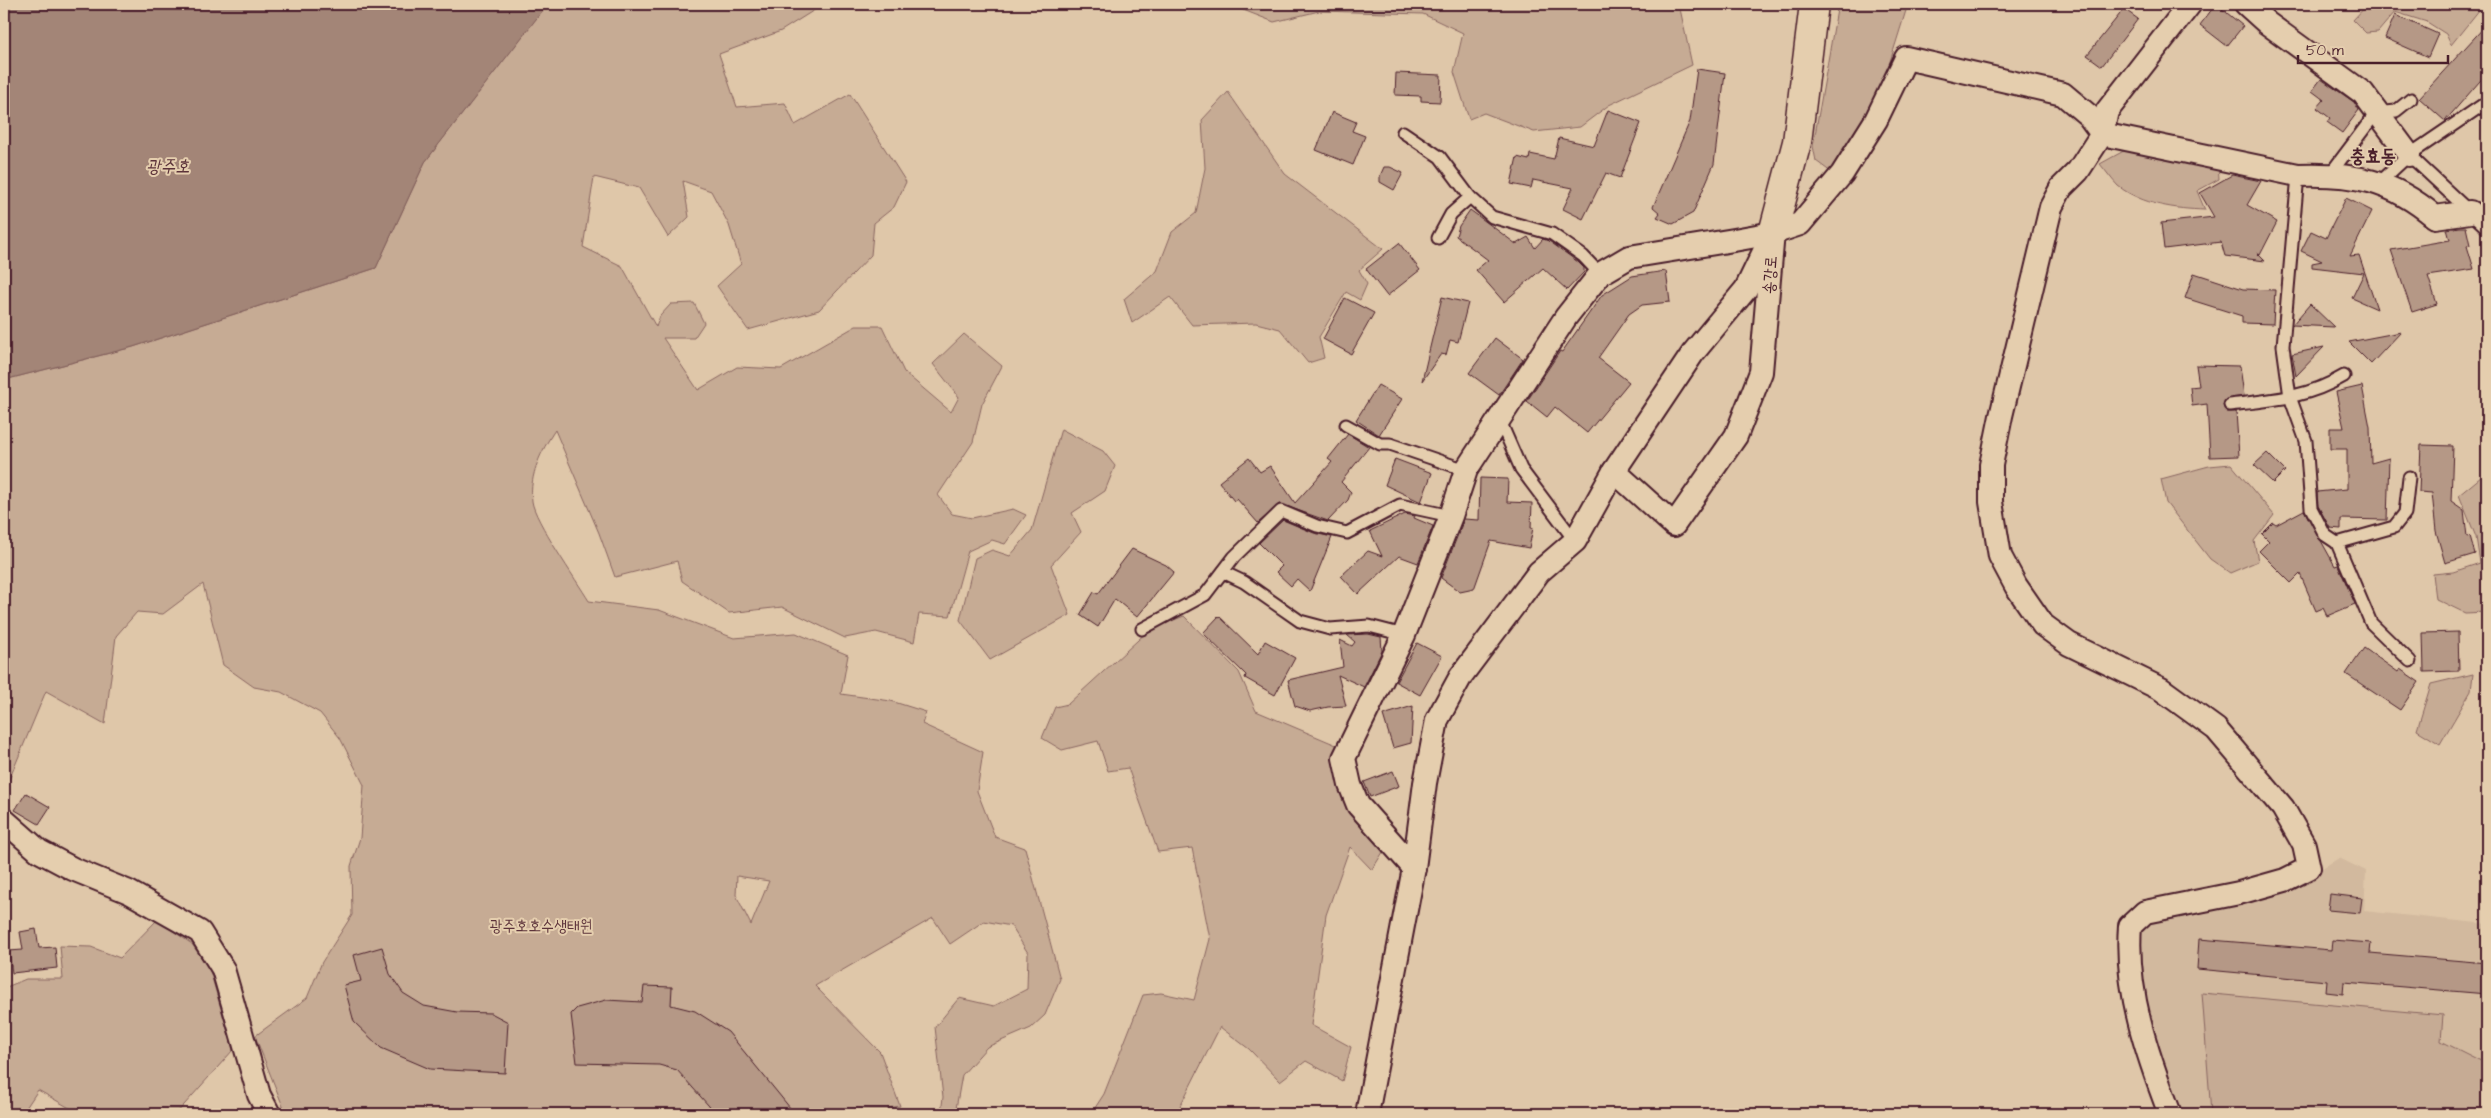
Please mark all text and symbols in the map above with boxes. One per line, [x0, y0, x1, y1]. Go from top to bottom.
scale bar [2298, 32, 2448, 64]
text: 50 m [2306, 40, 2344, 61]
district label: 충효동 [2350, 143, 2396, 170]
water label: 광주호 [146, 154, 190, 179]
street label: 송강로 [1758, 255, 1782, 295]
park label: 광주호호수생태원 [490, 915, 593, 937]

